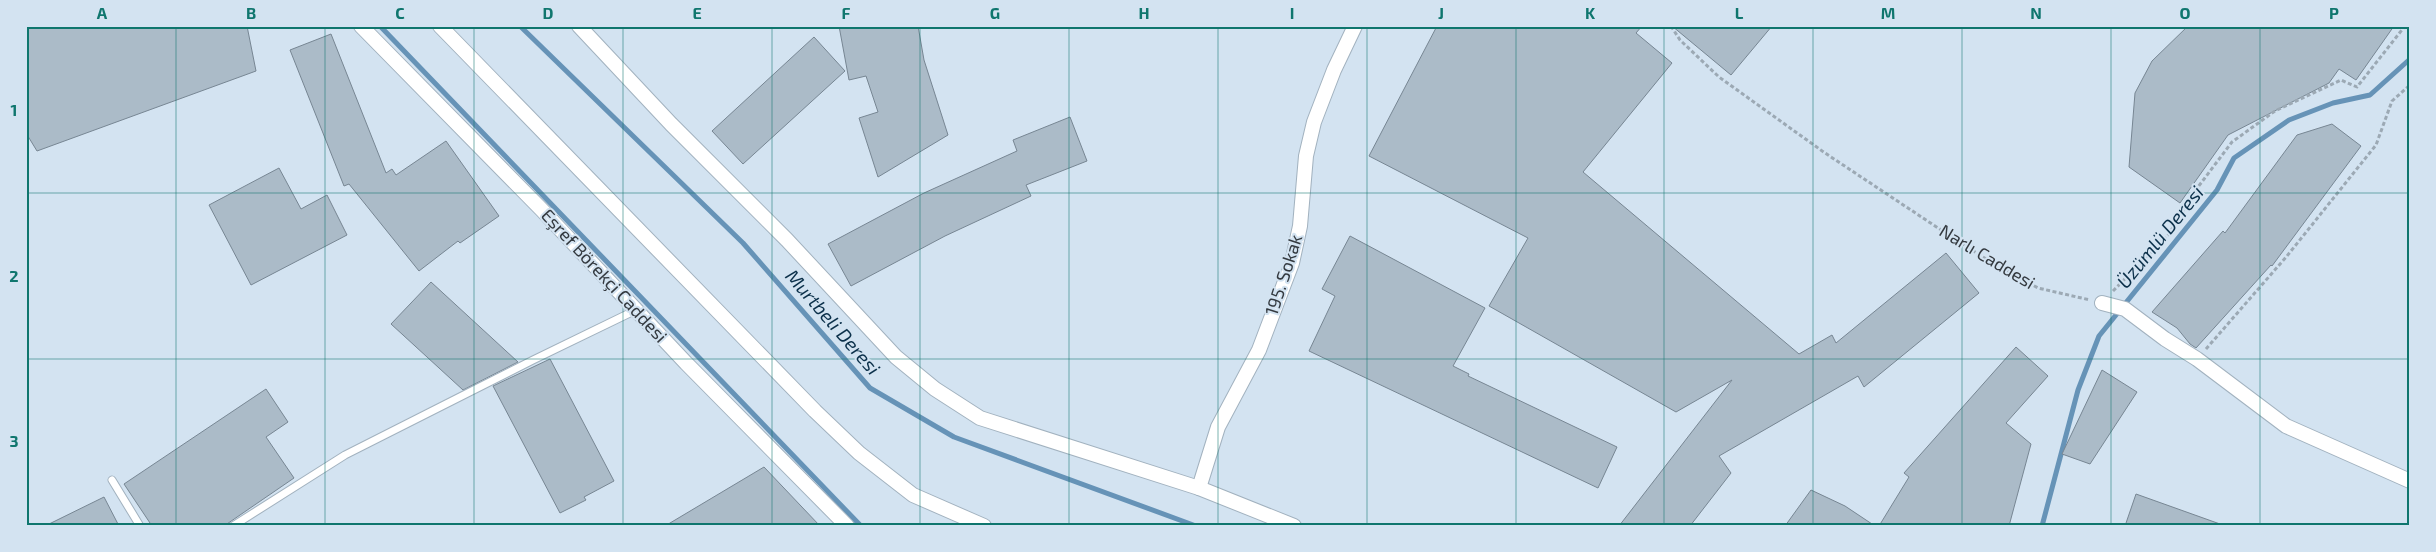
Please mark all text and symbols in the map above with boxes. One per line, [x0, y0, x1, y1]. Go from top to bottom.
text: A [97, 3, 108, 22]
text: B [246, 3, 256, 22]
text: C [395, 3, 405, 22]
text: D [543, 3, 554, 22]
text: E [692, 3, 702, 22]
text: F [842, 3, 851, 22]
text: G [990, 3, 1000, 22]
text: H [1138, 3, 1150, 22]
text: I [1290, 3, 1294, 22]
text: J [1438, 3, 1444, 22]
text: K [1585, 3, 1596, 22]
text: L [1735, 3, 1744, 22]
text: M [1881, 3, 1895, 22]
text: N [2030, 3, 2042, 22]
text: O [2179, 3, 2191, 22]
text: P [2329, 3, 2339, 22]
text: 1 [11, 100, 17, 119]
water label: Üzümlü Deresi [2111, 181, 2208, 292]
street label: Eşref Börekçi Caddesi [536, 204, 672, 347]
street label: Narlı Caddesi [1936, 219, 2039, 293]
street label: 195. Sokak [1260, 231, 1306, 318]
water label: Murtbeli Deresi [781, 264, 886, 379]
text: 2 [9, 266, 19, 285]
text: 3 [9, 431, 19, 450]

